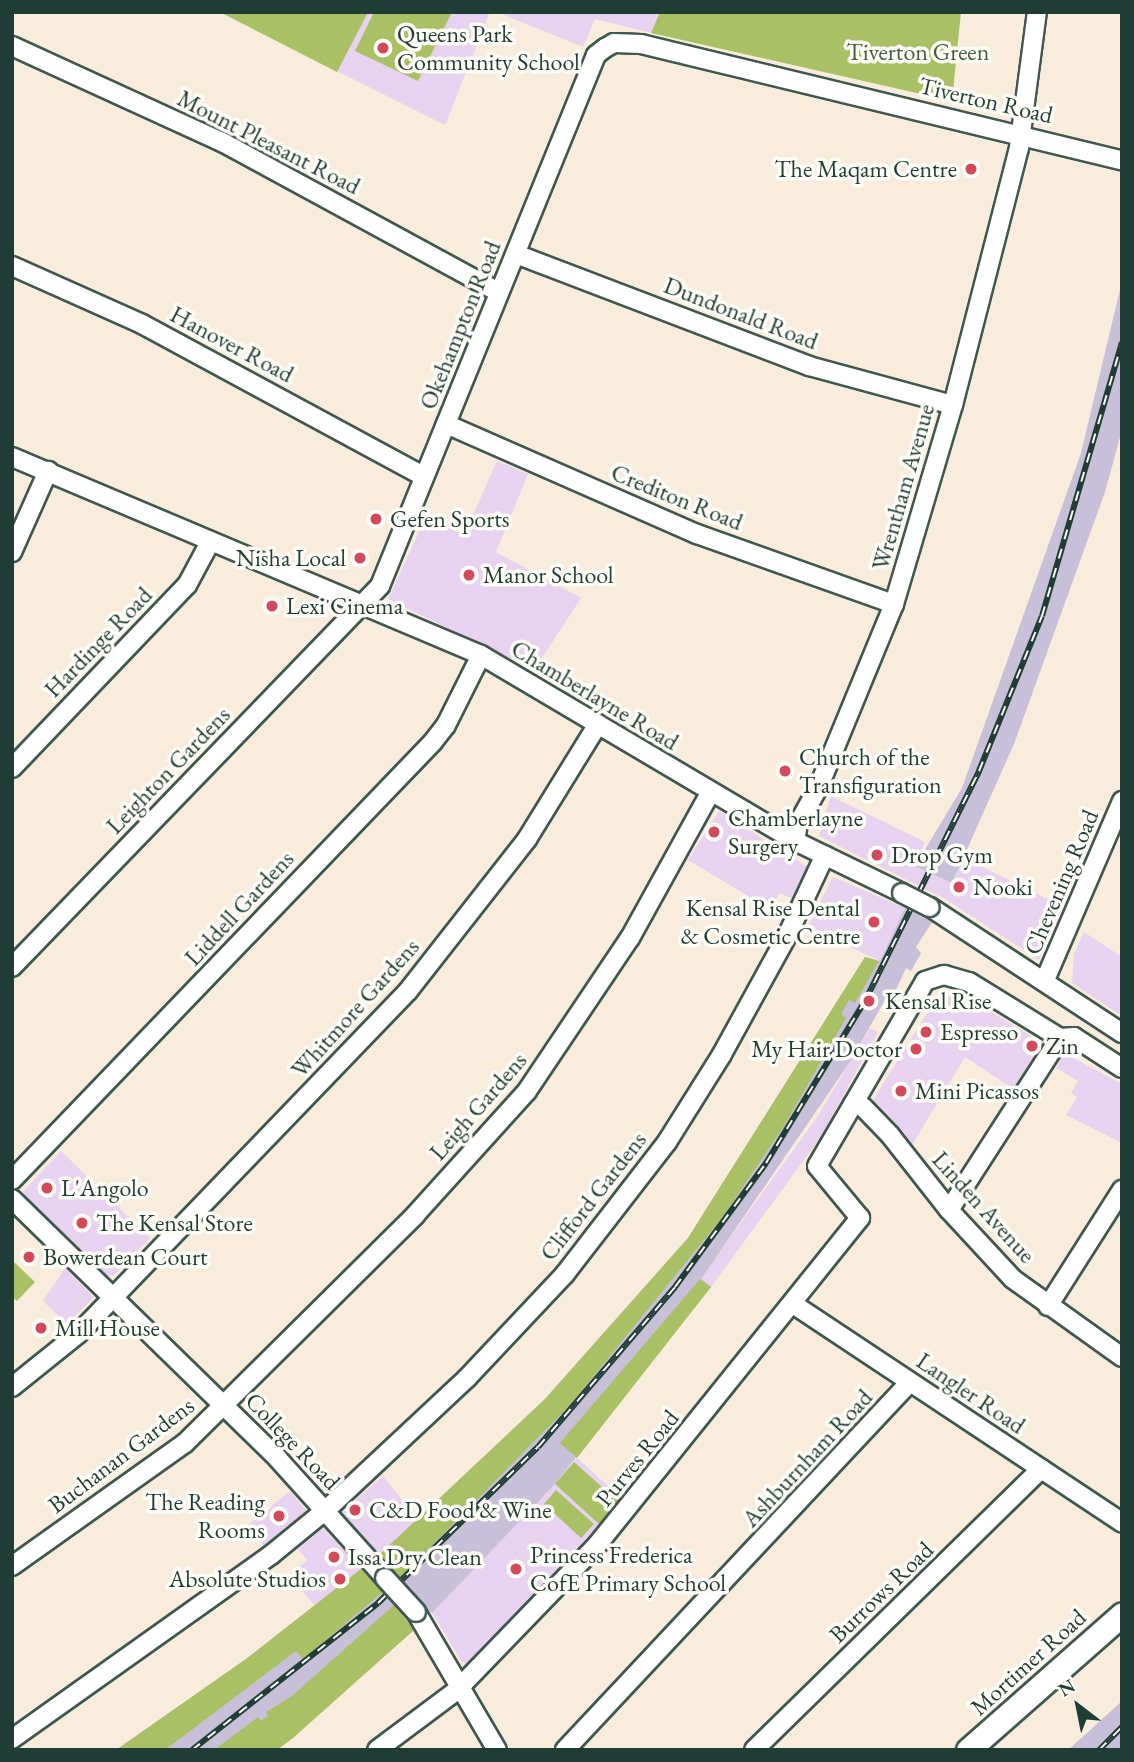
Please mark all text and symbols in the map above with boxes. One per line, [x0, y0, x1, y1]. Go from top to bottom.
place label: Queens Park Community School [397, 20, 580, 76]
park label: Tiverton Green [847, 38, 989, 66]
marker: Queens Park Community School [375, 40, 391, 56]
street label: Tiverton Road [916, 71, 1056, 129]
street label: Mount Pleasant Road [173, 83, 365, 201]
place label: The Maqam Centre [774, 155, 957, 183]
marker: The Maqam Centre [963, 161, 979, 177]
street label: Okehampton Road [413, 237, 507, 413]
street label: Dundonald Road [660, 270, 822, 356]
street label: Hanover Road [165, 299, 299, 389]
street label: Wrentham Avenue [865, 401, 941, 573]
street label: Crediton Road [607, 458, 747, 536]
place label: Gefen Sports [390, 505, 510, 533]
marker: Gefen Sports [368, 511, 384, 527]
place label: Nisha Local [236, 544, 346, 572]
marker: Nisha Local [352, 550, 368, 566]
place label: Manor School [483, 561, 614, 589]
marker: Manor School [461, 567, 477, 583]
street label: Hardinge Road [38, 581, 158, 703]
place label: Lexi Cinema [286, 592, 403, 620]
marker: Lexi Cinema [264, 598, 280, 614]
street label: Chamberlayne Road [506, 634, 684, 756]
street label: Leighton Gardens [100, 700, 236, 840]
place label: Church of the Transfiguration [799, 743, 942, 799]
marker: Church of the Transfiguration [777, 763, 793, 779]
place label: Chamberlayne Surgery [728, 804, 863, 860]
street label: Chevening Road [1018, 805, 1104, 959]
marker: Chamberlayne Surgery [706, 824, 722, 840]
place label: Drop Gym [891, 841, 993, 869]
street label: Liddell Gardens [178, 844, 300, 972]
marker: Drop Gym [869, 847, 885, 863]
place label: Nooki [973, 873, 1033, 901]
marker: Nooki [951, 879, 967, 895]
place label: Kensal Rise Dental & Cosmetic Centre [680, 894, 860, 950]
marker: Kensal Rise Dental & Cosmetic Centre [866, 914, 882, 930]
street label: Whitmore Gardens [285, 932, 425, 1084]
place label: Kensal Rise [885, 987, 991, 1015]
marker: Kensal Rise [859, 991, 879, 1011]
place label: Espresso [940, 1018, 1019, 1046]
marker: Espresso [918, 1024, 934, 1040]
place label: Zin [1046, 1032, 1079, 1060]
place label: My Hair Doctor [751, 1035, 902, 1063]
marker: Zin [1024, 1038, 1040, 1054]
marker: My Hair Doctor [908, 1041, 924, 1057]
street label: Leigh Gardens [423, 1046, 533, 1166]
place label: Mini Picassos [915, 1077, 1039, 1105]
marker: Mini Picassos [893, 1083, 909, 1099]
street label: Clifford Gardens [534, 1126, 652, 1266]
street label: Linden Avenue [926, 1145, 1042, 1269]
place label: L'Angolo [61, 1174, 149, 1202]
marker: L'Angolo [39, 1180, 55, 1196]
place label: The Kensal Store [96, 1209, 253, 1237]
marker: The Kensal Store [74, 1215, 90, 1231]
place label: Bowerdean Court [43, 1243, 207, 1271]
marker: Bowerdean Court [21, 1249, 37, 1265]
place label: Mill House [55, 1314, 160, 1342]
marker: Mill House [33, 1320, 49, 1336]
street label: Langler Road [911, 1346, 1031, 1440]
street label: Ashburnham Road [736, 1383, 878, 1533]
street label: College Road [239, 1386, 347, 1496]
street label: Buchanan Gardens [42, 1391, 200, 1519]
street label: Purves Road [589, 1404, 685, 1512]
place label: The Reading Rooms [145, 1488, 265, 1544]
place label: C&D Food & Wine [369, 1496, 552, 1524]
marker: C&D Food & Wine [347, 1502, 363, 1518]
marker: The Reading Rooms [271, 1508, 287, 1524]
street label: Burrows Road [823, 1535, 939, 1649]
place label: Princess Frederica CofE Primary School [530, 1541, 726, 1597]
place label: Issa Dry Clean [348, 1543, 482, 1571]
marker: Issa Dry Clean [326, 1549, 342, 1565]
marker: Princess Frederica CofE Primary School [508, 1561, 524, 1577]
place label: Absolute Studios [169, 1565, 326, 1593]
marker: Absolute Studios [332, 1571, 348, 1587]
street label: Mortimer Road [964, 1603, 1092, 1721]
north arrow [1043, 1671, 1113, 1741]
text: N [1053, 1673, 1080, 1702]

